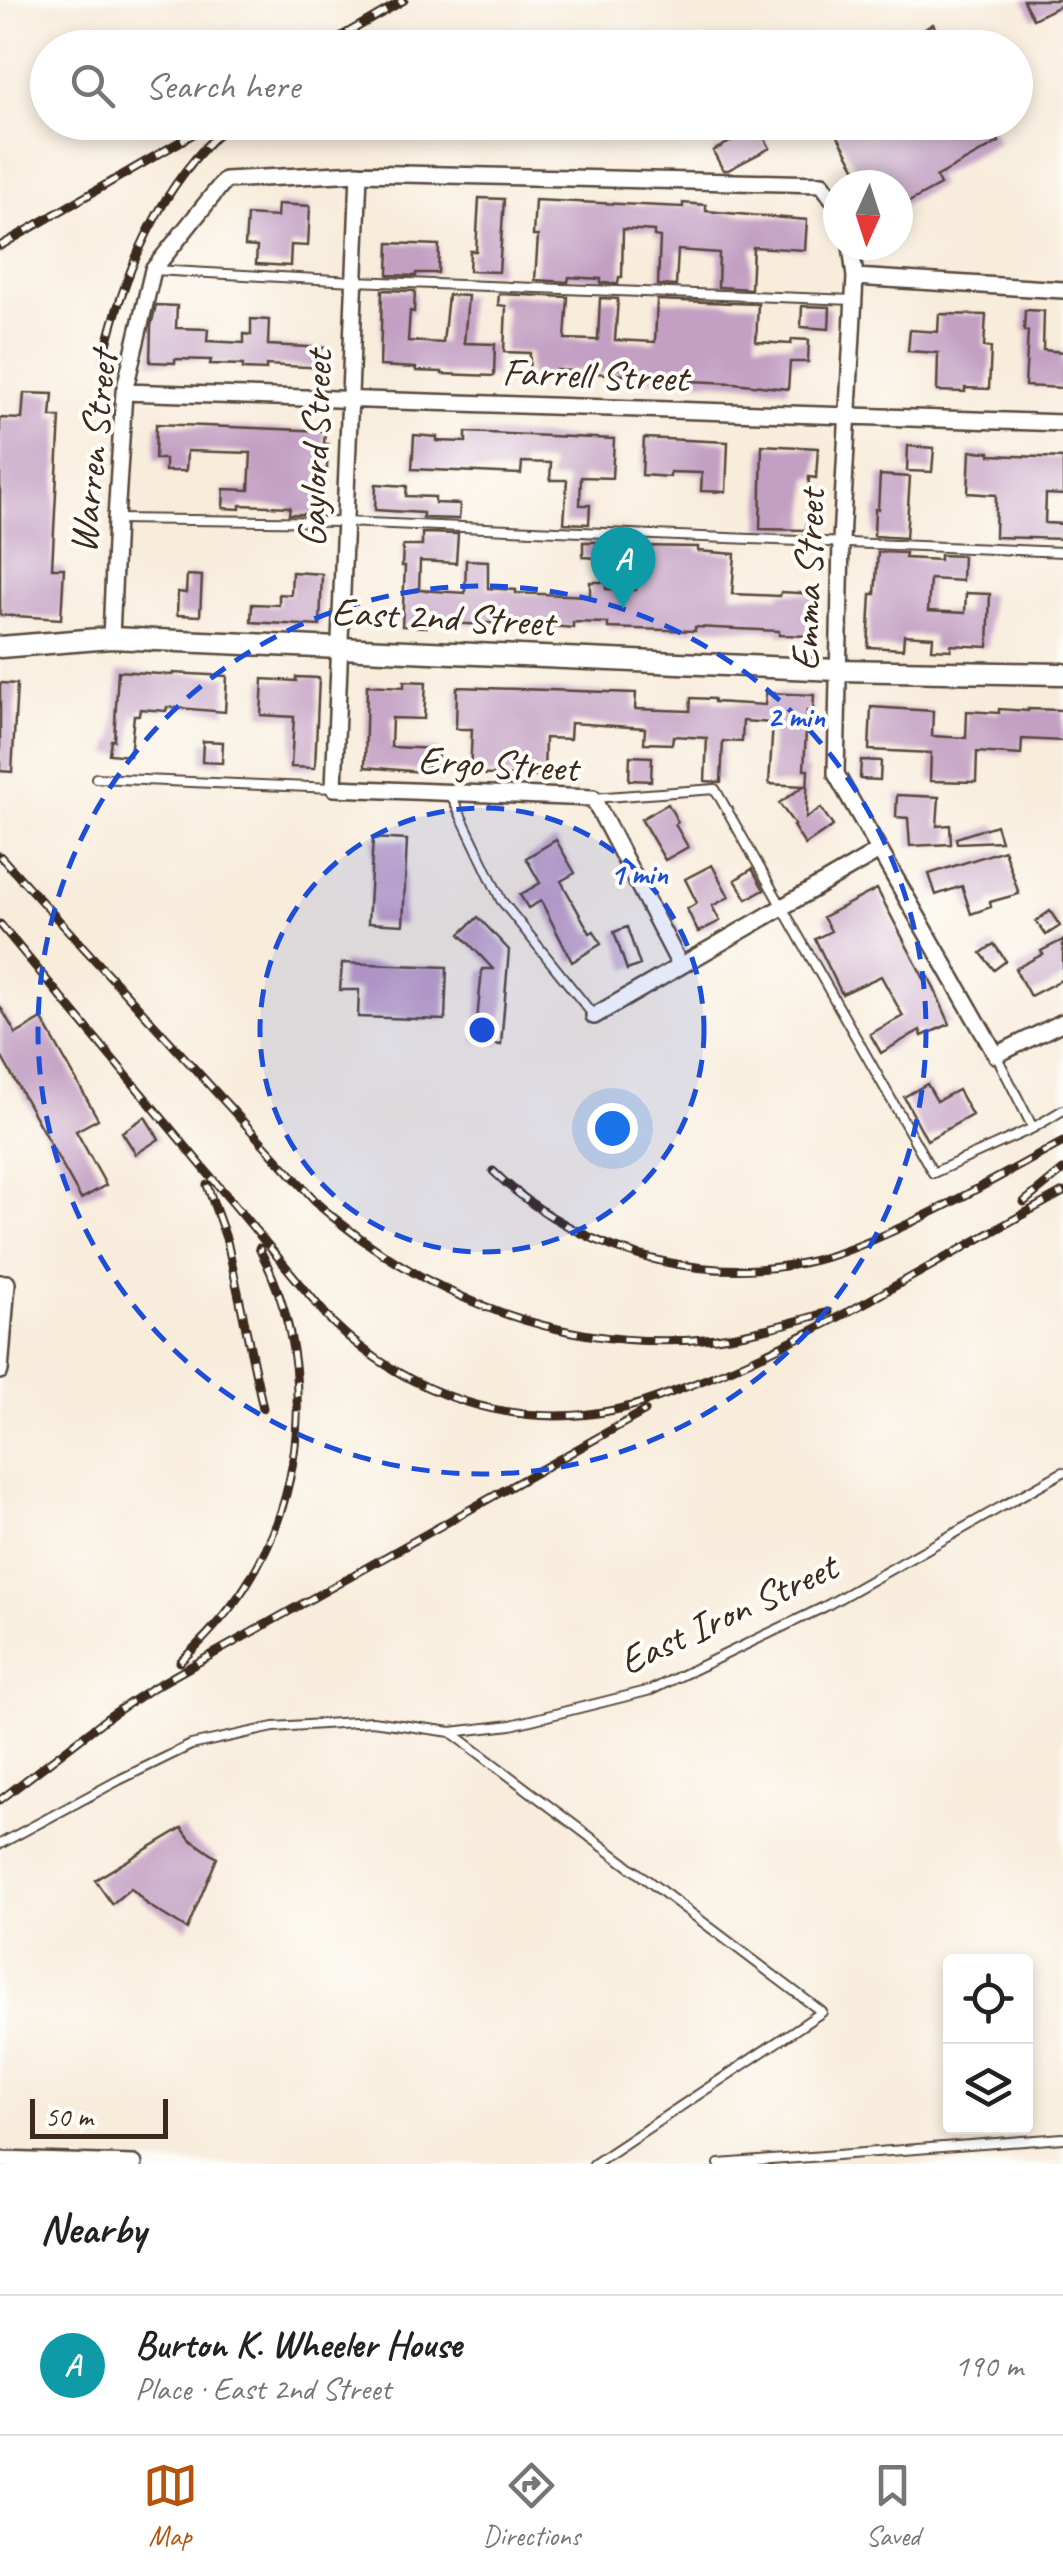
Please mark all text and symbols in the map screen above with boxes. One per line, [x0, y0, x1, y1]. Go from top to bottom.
search box [30, 30, 1033, 140]
icon: search [65, 58, 120, 113]
text: Search here [145, 62, 300, 109]
north arrow [823, 170, 913, 260]
street label: Warren Street [58, 343, 129, 556]
street label: Gaylord Street [287, 346, 344, 548]
street label: Farrell Street [501, 347, 692, 403]
street label: Emma Street [780, 485, 836, 672]
pin: A [590, 526, 656, 609]
street label: East 2nd Street [330, 586, 559, 648]
text: 2 min [767, 698, 826, 736]
street label: Ergo Street [417, 735, 583, 793]
text: 1 min [610, 855, 669, 893]
centre of rings [464, 1012, 500, 1048]
your location [587, 1103, 638, 1154]
street label: East Iron Street [612, 1540, 848, 1686]
map controls [943, 1954, 1033, 2134]
button: locate [943, 1954, 1033, 2044]
button: layers [943, 2044, 1033, 2134]
scale bar [30, 2094, 168, 2138]
text: 50 m [45, 2099, 93, 2134]
text: Nearby [40, 2203, 146, 2256]
text: Burton K. Wheeler House [135, 2321, 461, 2368]
text: A [64, 2345, 81, 2386]
text: 190 m [954, 2345, 1023, 2386]
text: Place · East 2nd Street [135, 2368, 391, 2409]
tab: Map [143, 2458, 198, 2553]
tab: Directions [483, 2458, 580, 2553]
tab: Saved [865, 2458, 920, 2553]

